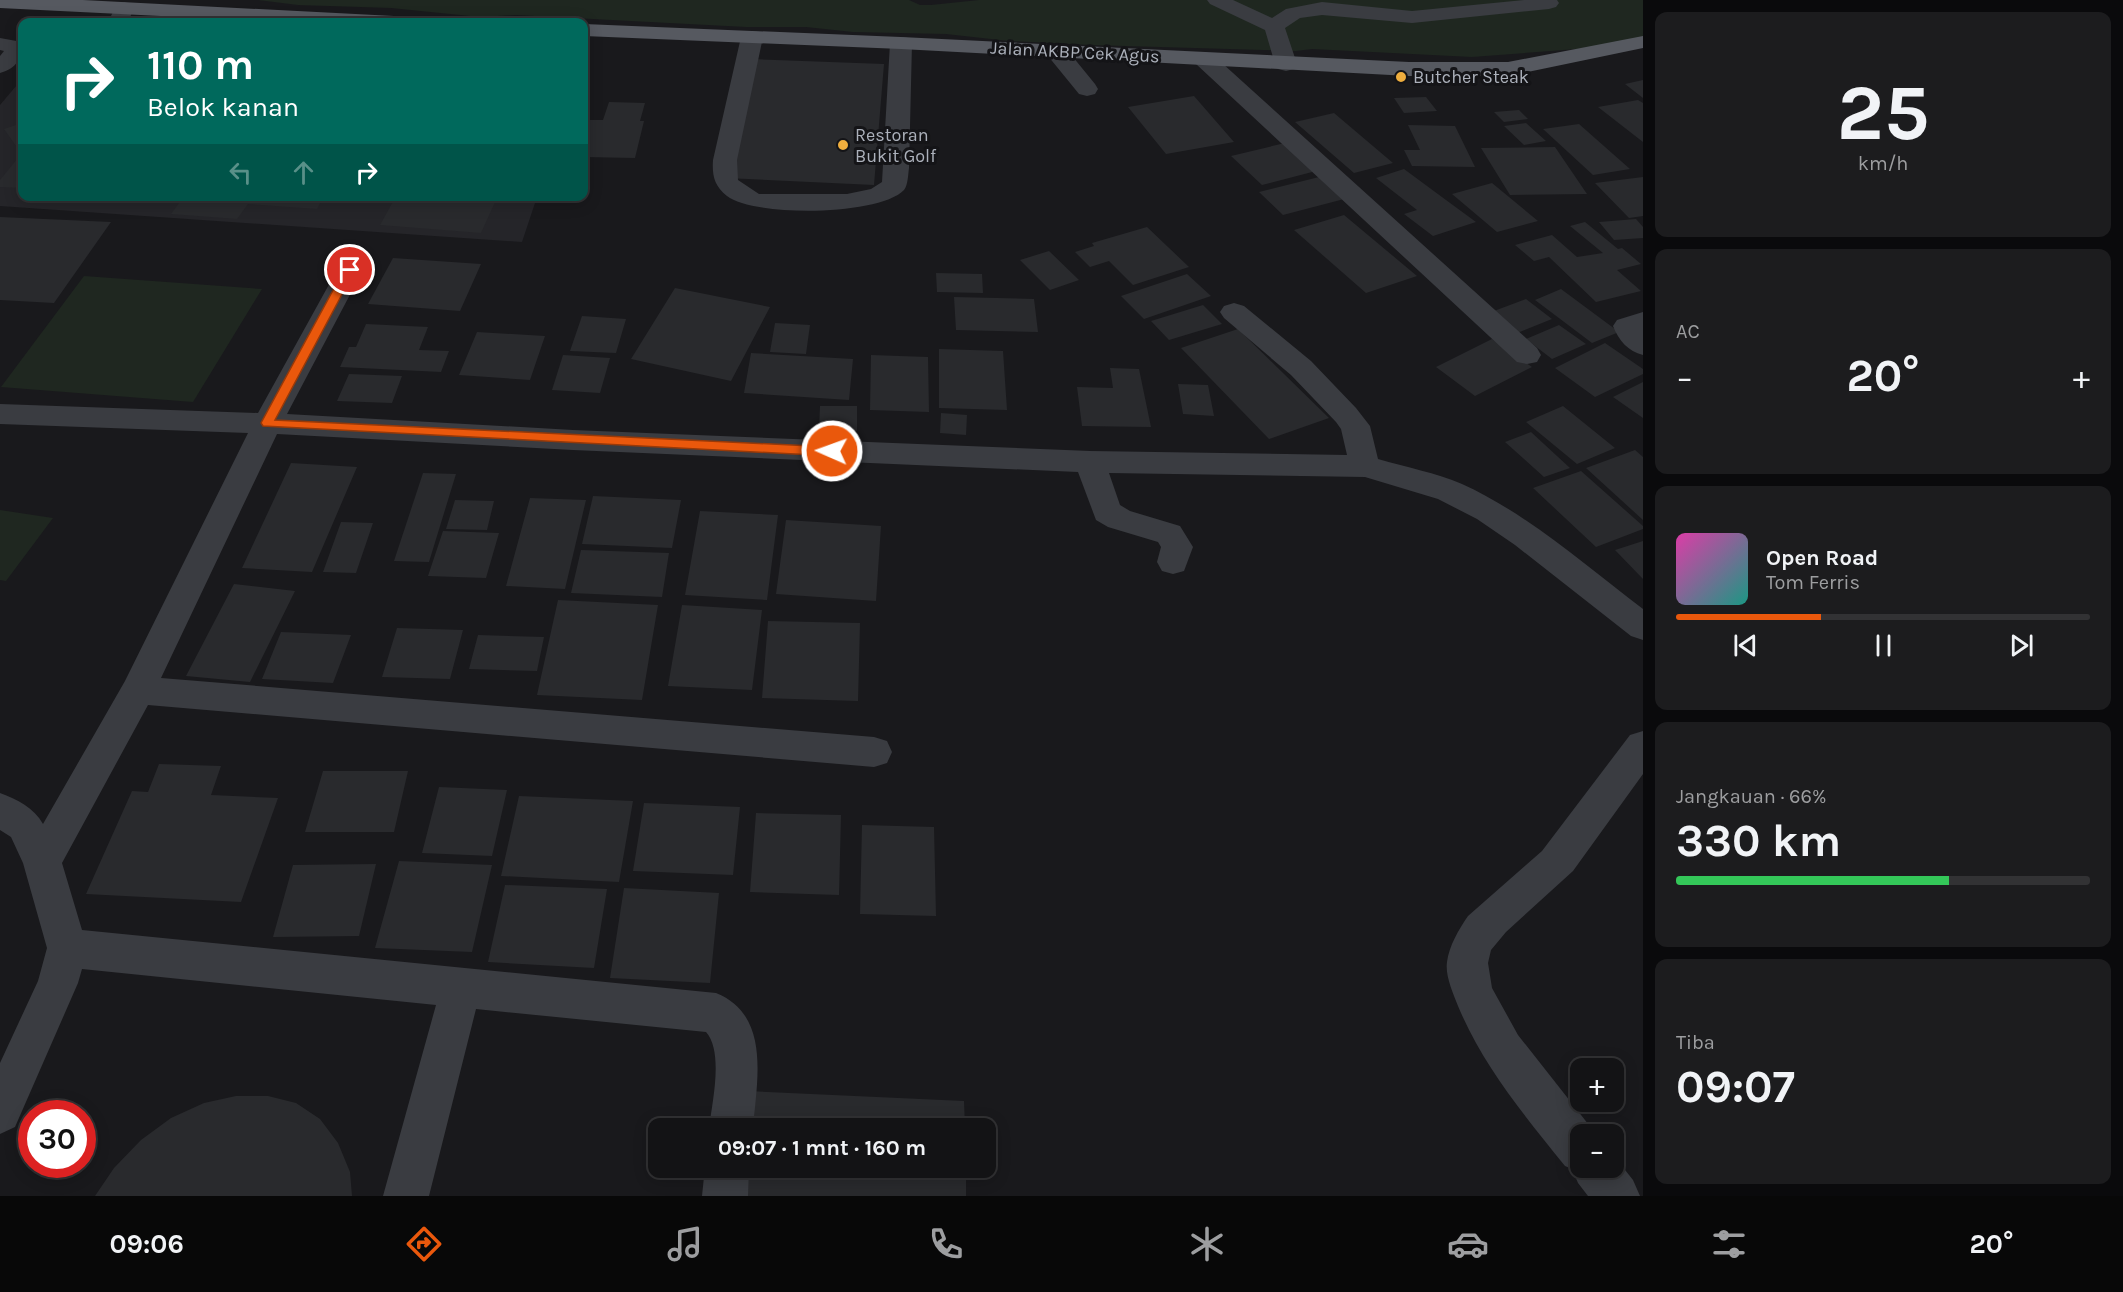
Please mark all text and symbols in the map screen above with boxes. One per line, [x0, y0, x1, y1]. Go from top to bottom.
street label: Jalan AKBP Cek Agus [990, 37, 1160, 67]
text: 110 m [147, 40, 254, 90]
icon: right [48, 42, 126, 120]
place label: Butcher Steak [1413, 66, 1529, 88]
text: 25 [1837, 67, 1929, 159]
marker: Butcher Steak [1394, 70, 1408, 84]
text: Belok kanan [147, 91, 299, 123]
place label: Restoran Bukit Golf [855, 124, 937, 167]
marker: Restoran Bukit Golf [836, 138, 850, 152]
text: km/h [1858, 152, 1908, 175]
icon: left [224, 156, 257, 189]
icon: ahead [287, 156, 320, 189]
icon: right [350, 156, 383, 189]
pin [324, 244, 375, 295]
icon: arrive [333, 253, 366, 286]
text: AC [1676, 320, 1700, 343]
text: 20° [1846, 350, 1920, 402]
text: − [1676, 358, 1693, 396]
text: + [2073, 358, 2090, 396]
position arrow [800, 419, 864, 483]
text: Open Road [1766, 545, 1878, 571]
text: Tom Ferris [1766, 571, 1860, 594]
icon: previous [1729, 629, 1762, 662]
icon: pause [1867, 629, 1900, 662]
icon: next [2005, 629, 2038, 662]
text: Jangkauan · 66% [1676, 785, 1826, 808]
text: 330 km [1676, 815, 1841, 867]
text: Tiba [1676, 1031, 1715, 1054]
map controls [1570, 1058, 1624, 1178]
button: + [1570, 1058, 1624, 1112]
text: 09:07 [1676, 1061, 1795, 1113]
speed limit sign: 30 [18, 1100, 96, 1178]
button: − [1570, 1124, 1624, 1178]
text: 09:07 · 1 mnt · 160 m [718, 1135, 926, 1161]
icon: directions [403, 1223, 445, 1265]
icon: music [664, 1223, 706, 1265]
icon: phone [925, 1223, 967, 1265]
icon: climate [1186, 1223, 1228, 1265]
icon: car [1447, 1223, 1489, 1265]
icon: filters [1708, 1223, 1750, 1265]
text: 09:06 [110, 1228, 184, 1260]
text: 20° [1970, 1228, 2013, 1260]

